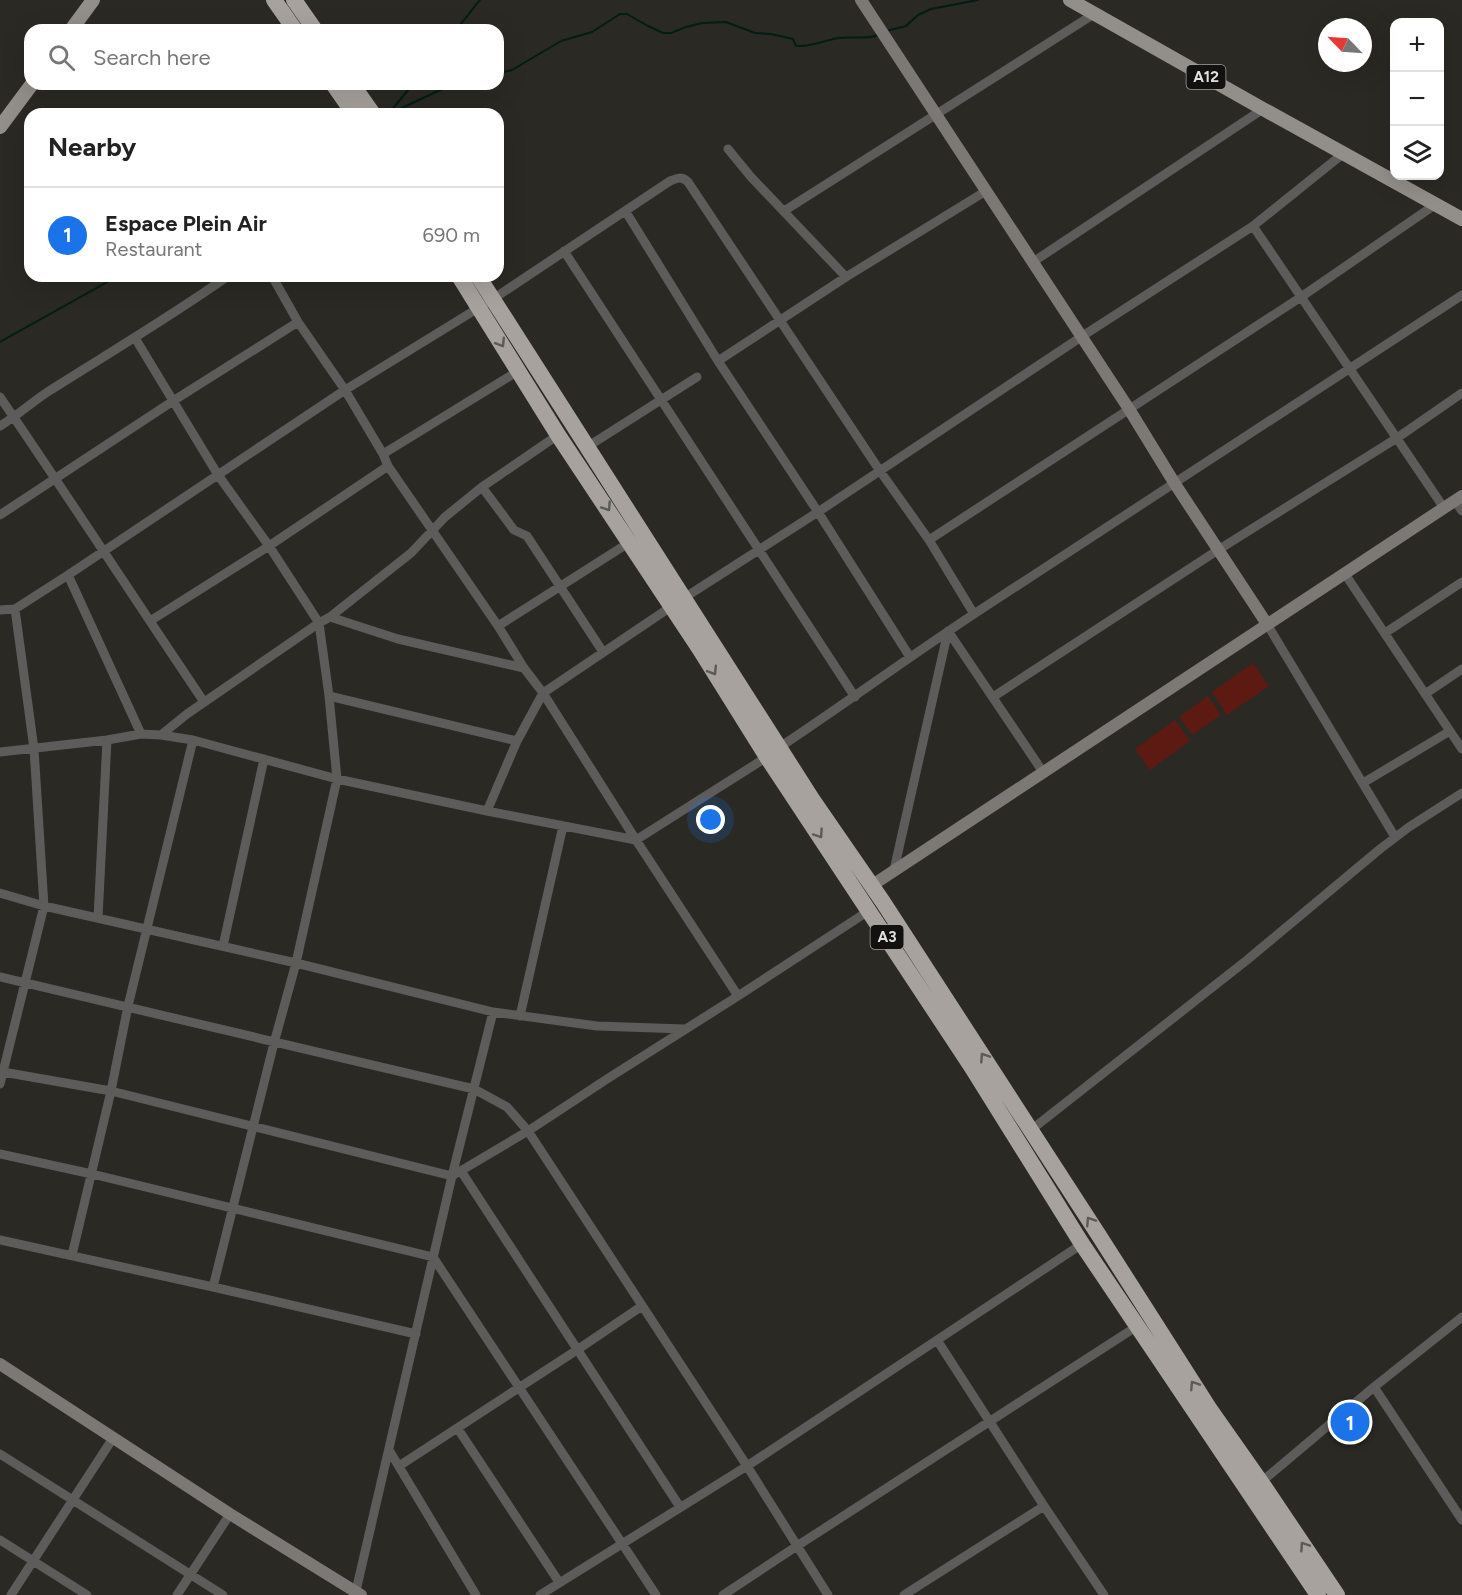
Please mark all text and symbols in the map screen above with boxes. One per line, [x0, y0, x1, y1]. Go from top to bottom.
north arrow [1318, 18, 1372, 72]
map controls [1390, 18, 1444, 180]
button: + [1390, 18, 1444, 72]
search box [24, 24, 504, 90]
icon: search [45, 41, 78, 74]
text: Search here [93, 44, 211, 71]
road number: A12 [1186, 65, 1226, 89]
button: − [1390, 72, 1444, 126]
button: layers [1390, 126, 1444, 180]
text: Nearby [48, 131, 136, 163]
text: Espace Plein Air [105, 210, 267, 237]
text: 1 [63, 223, 72, 247]
text: 690 m [423, 223, 480, 247]
text: Restaurant [105, 237, 202, 261]
one-way arrow [493, 337, 505, 347]
one-way arrow [599, 501, 611, 511]
one-way arrow [706, 664, 717, 675]
your location [696, 805, 725, 834]
one-way arrow [811, 828, 822, 839]
road number: A3 [870, 925, 904, 949]
one-way arrow [980, 1053, 991, 1064]
one-way arrow [1086, 1217, 1097, 1228]
one-way arrow [1191, 1381, 1202, 1392]
pin: 1 [1330, 1400, 1370, 1444]
one-way arrow [1301, 1542, 1312, 1553]

